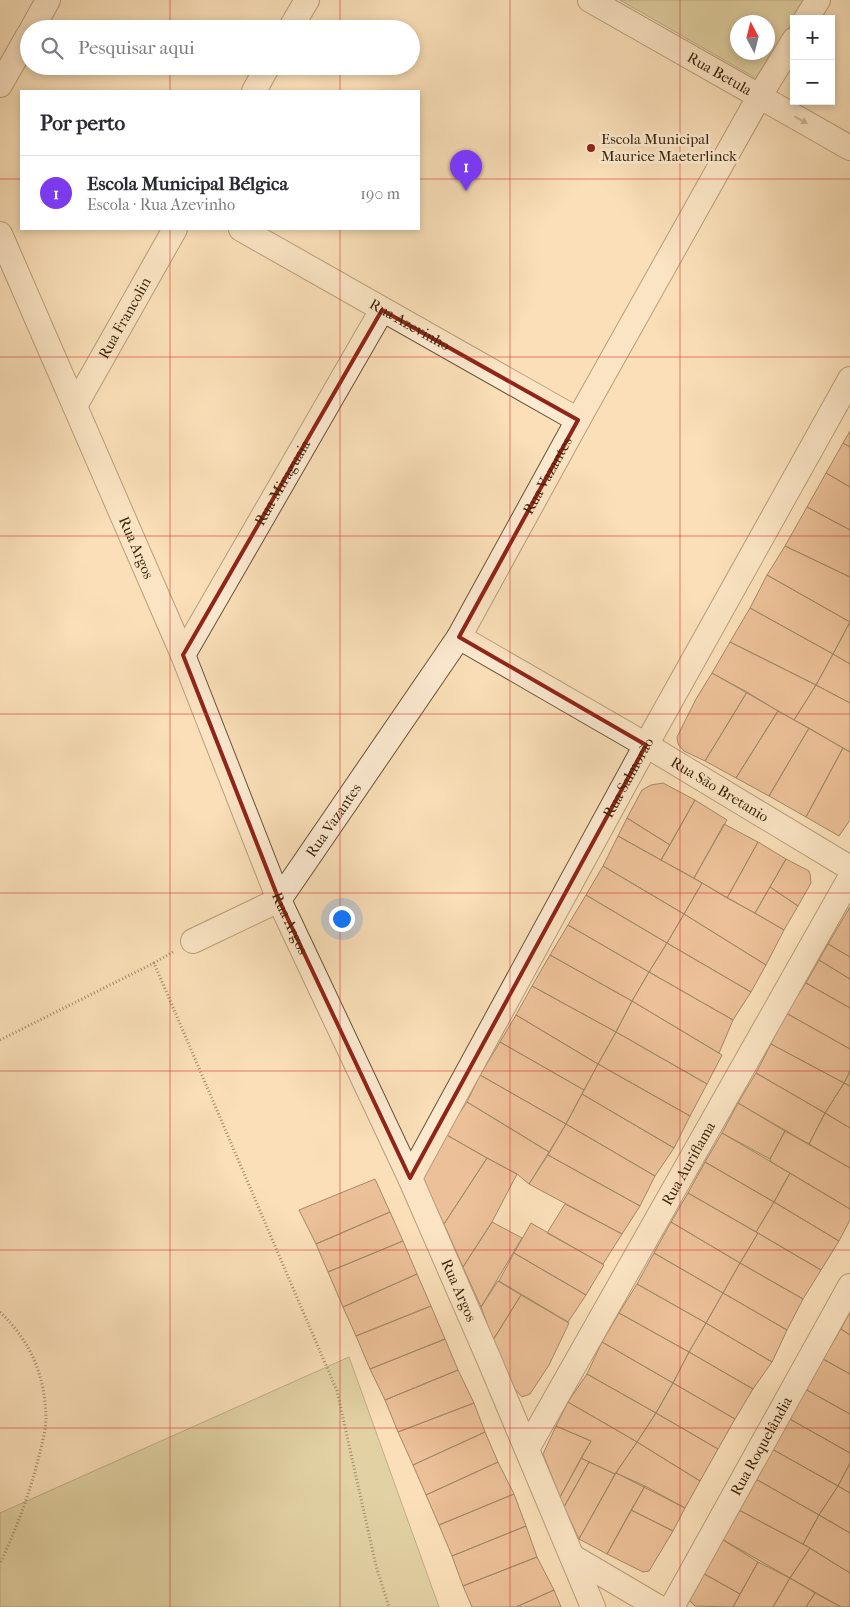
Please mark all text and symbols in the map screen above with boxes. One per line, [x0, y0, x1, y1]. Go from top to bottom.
north arrow [730, 15, 775, 60]
map controls [790, 15, 835, 105]
button: + [790, 15, 835, 60]
search box [20, 20, 420, 75]
icon: search [38, 34, 66, 62]
text: Pesquisar aqui [78, 37, 195, 59]
street label: Rua Betula [684, 48, 756, 100]
button: − [790, 60, 835, 105]
text: Por perto [40, 111, 125, 135]
one-way arrow [795, 116, 808, 125]
place label: Escola Municipal Maurice Maeterlinck [601, 130, 737, 165]
marker: Escola Municipal Maurice Maeterlinck [585, 142, 597, 154]
pin: 1 [450, 150, 482, 191]
text: Escola Municipal Bélgica [87, 173, 288, 195]
text: 1 [53, 184, 59, 203]
text: 190 m [360, 184, 400, 203]
text: Escola · Rua Azevinho [87, 195, 235, 214]
street label: Rua Francolin [95, 274, 155, 362]
street label: Rua Azevinho [366, 295, 454, 355]
street label: Rua Vazantes [519, 433, 576, 518]
street label: Rua Miraguaia [251, 436, 315, 529]
street label: Rua Argos [115, 514, 158, 582]
street label: Rua Salmorão [599, 734, 658, 821]
street label: Rua São Bretanio [667, 753, 772, 826]
street label: Rua Vazantes [302, 779, 365, 861]
street label: Rua Argos [268, 890, 313, 958]
your location [329, 906, 355, 932]
street label: Rua Auriflama [658, 1118, 720, 1208]
street label: Rua Argos [437, 1256, 481, 1325]
street label: Rua Roquelândia [727, 1392, 796, 1499]

